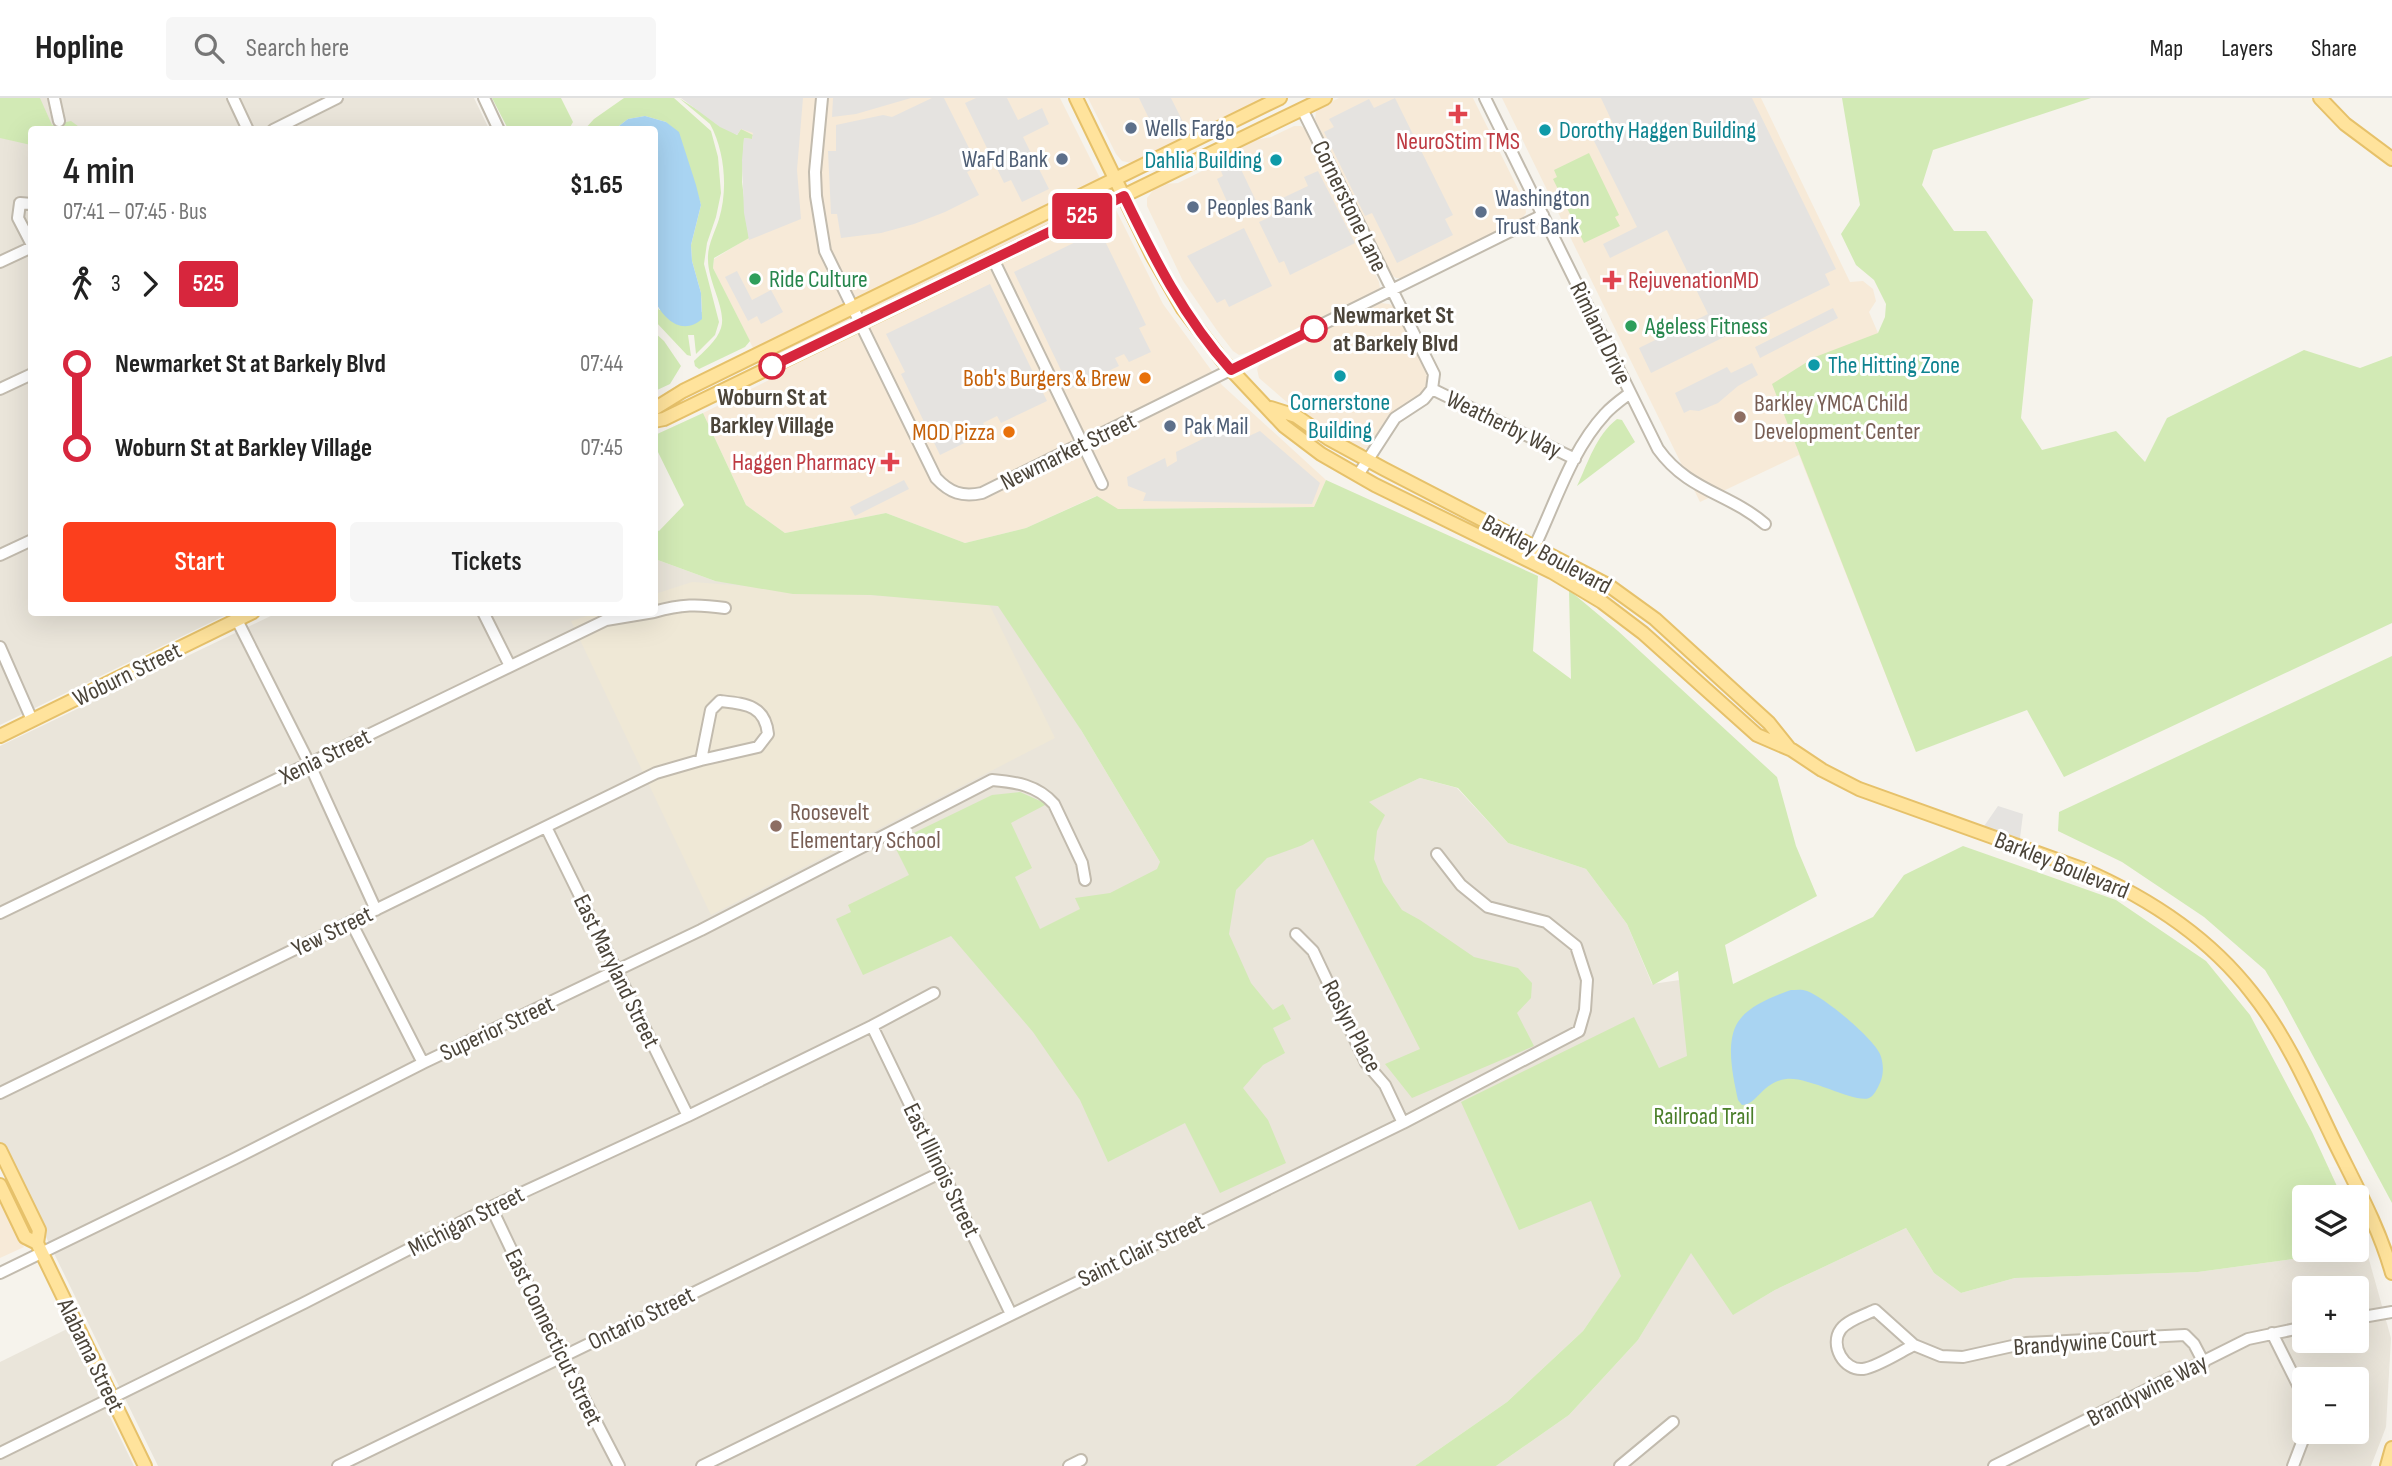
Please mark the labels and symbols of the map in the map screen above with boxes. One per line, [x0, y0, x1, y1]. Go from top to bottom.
marker: NeuroStim TMS [1448, 104, 1468, 124]
place label: Wells Fargo [1145, 114, 1235, 143]
place label: Dorothy Haggen Building [1559, 116, 1756, 145]
marker: Wells Fargo [1123, 120, 1139, 136]
marker: Dorothy Haggen Building [1537, 122, 1553, 138]
place label: NeuroStim TMS [1396, 127, 1520, 156]
street label: Cornerstone Lane [1305, 136, 1394, 276]
place label: WaFd Bank [962, 145, 1048, 174]
place label: Dahlia Building [1144, 146, 1262, 175]
marker: WaFd Bank [1054, 151, 1070, 167]
marker: Dahlia Building [1268, 152, 1284, 168]
place label: Washington Trust Bank [1495, 184, 1590, 241]
line badge: 525 [1042, 193, 1122, 239]
place label: Peoples Bank [1207, 193, 1313, 222]
marker: Peoples Bank [1185, 199, 1201, 215]
marker: Washington Trust Bank [1473, 204, 1489, 220]
place label: Ride Culture [769, 265, 868, 294]
place label: RejuvenationMD [1628, 266, 1759, 295]
marker: RejuvenationMD [1602, 270, 1622, 290]
marker: Ride Culture [747, 271, 763, 287]
street label: Rimland Drive [1563, 277, 1638, 389]
place label: Newmarket St at Barkely Blvd [1333, 301, 1458, 358]
place label: Ageless Fitness [1644, 312, 1768, 341]
marker: Newmarket St at Barkely Blvd [1301, 316, 1327, 342]
marker: Ageless Fitness [1623, 318, 1639, 334]
place label: The Hitting Zone [1828, 351, 1960, 380]
marker: Woburn St at Barkley Village [759, 353, 785, 379]
marker: The Hitting Zone [1806, 357, 1822, 373]
place label: Bob's Burgers & Brew [963, 364, 1131, 393]
marker: Cornerstone Building [1332, 368, 1348, 384]
marker: Bob's Burgers & Brew [1137, 370, 1153, 386]
place label: Woburn St at Barkley Village [710, 383, 834, 440]
street label: Weatherby Way [1442, 384, 1566, 465]
place label: Cornerstone Building [1290, 388, 1390, 445]
place label: Barkley YMCA Child Development Center [1754, 389, 1920, 446]
street label: Newmarket Street [996, 406, 1141, 497]
marker: Barkley YMCA Child Development Center [1732, 409, 1748, 425]
place label: Pak Mail [1184, 412, 1248, 441]
place label: MOD Pizza [912, 418, 995, 447]
marker: Pak Mail [1162, 418, 1178, 434]
marker: MOD Pizza [1001, 424, 1017, 440]
place label: Haggen Pharmacy [732, 448, 876, 477]
marker: Haggen Pharmacy [882, 454, 898, 470]
street label: Barkley Boulevard [1477, 508, 1616, 601]
street label: Woburn Street [68, 636, 186, 713]
street label: Xenia Street [274, 722, 375, 791]
place label: Roosevelt Elementary School [790, 798, 941, 855]
marker: Roosevelt Elementary School [768, 818, 784, 834]
street label: Barkley Boulevard [1990, 825, 2133, 906]
street label: East Maryland Street [567, 890, 666, 1053]
street label: Yew Street [287, 900, 377, 963]
street label: Roslyn Place [1315, 975, 1388, 1077]
street label: Superior Street [436, 989, 559, 1067]
street label: East Illinois Street [897, 1099, 986, 1242]
park label: Railroad Trail [1653, 1102, 1755, 1131]
street label: Michigan Street [403, 1180, 529, 1263]
street label: Saint Clair Street [1073, 1207, 1209, 1293]
street label: East Connecticut Street [498, 1244, 609, 1430]
street label: Ontario Street [583, 1280, 699, 1357]
street label: Alabama Street [50, 1293, 130, 1417]
street label: Brandywine Court [2012, 1323, 2158, 1362]
street label: Brandywine Way [2082, 1348, 2212, 1433]

